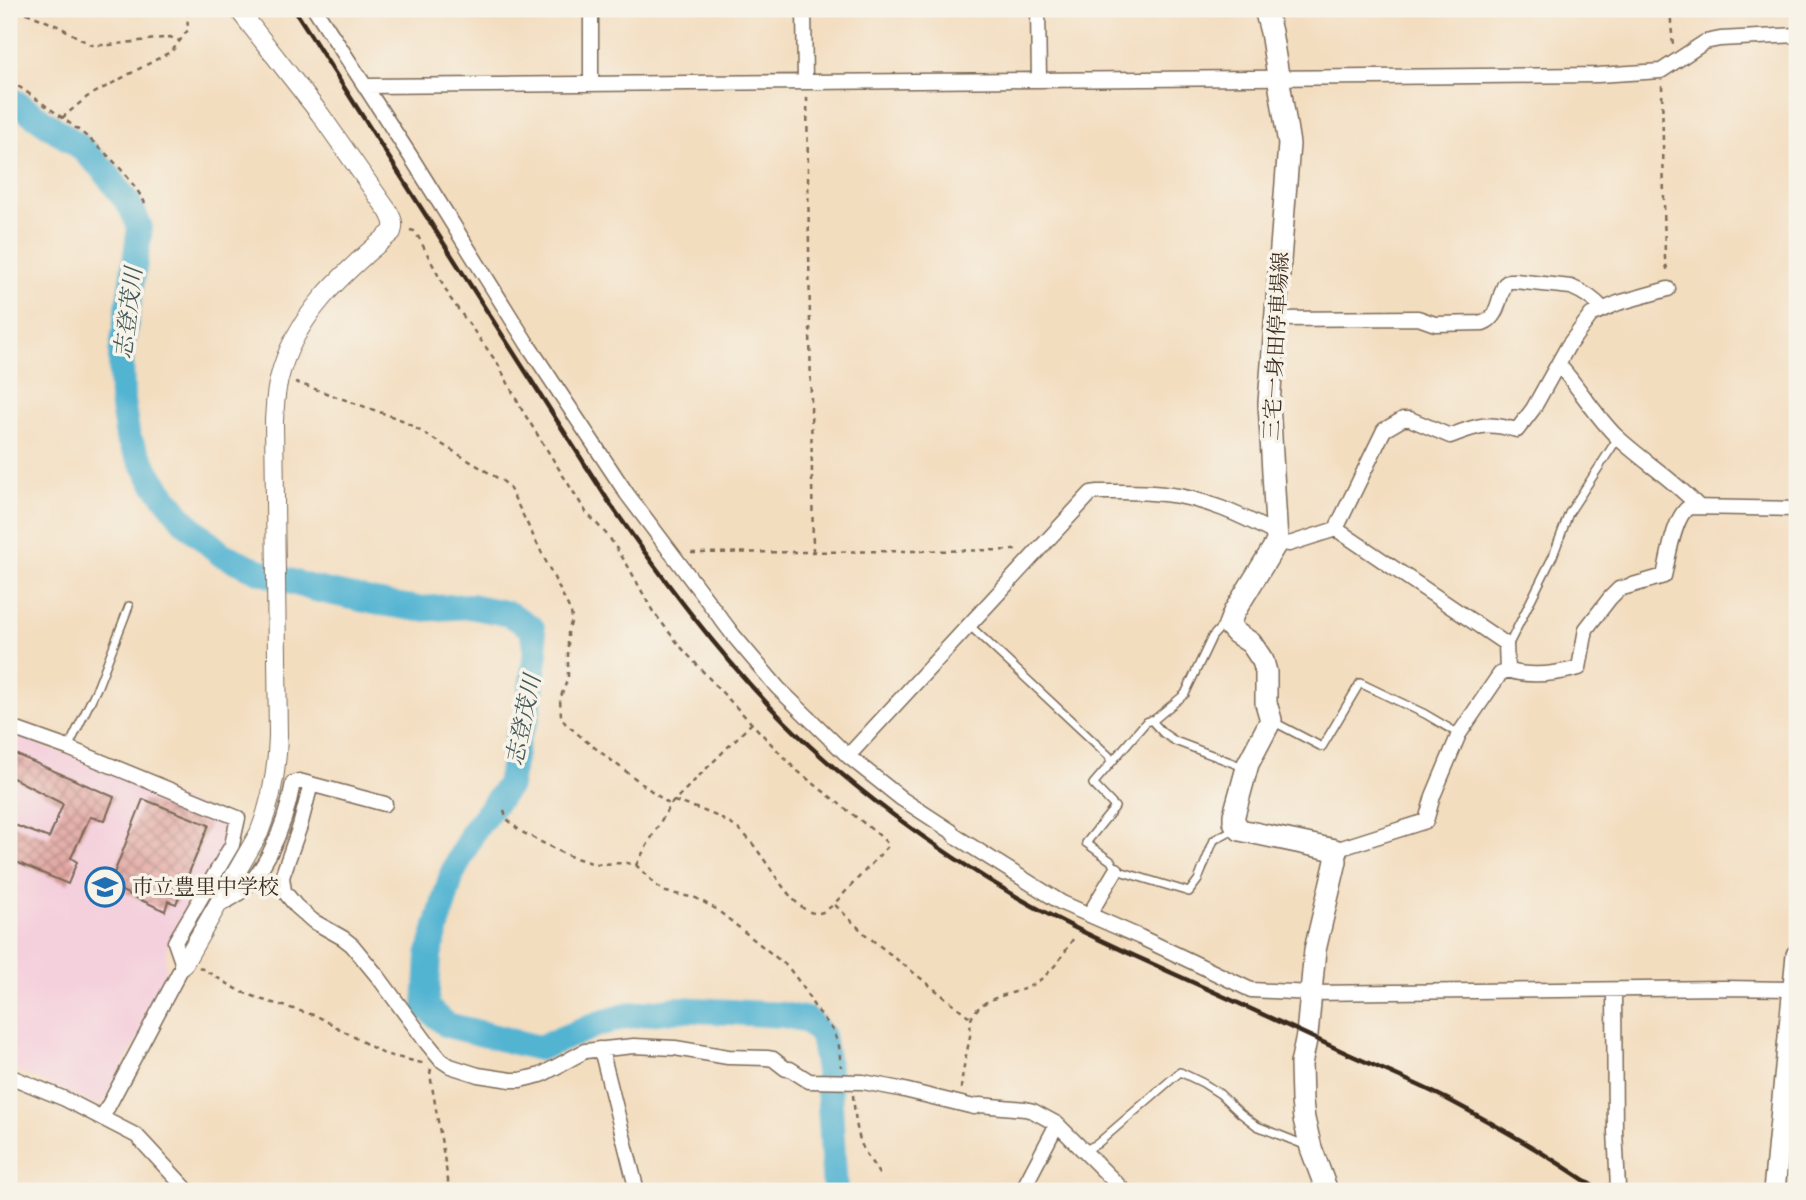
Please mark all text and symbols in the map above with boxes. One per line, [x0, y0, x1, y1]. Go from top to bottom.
street label: 三宅一身田停車場線 [1259, 251, 1293, 441]
water label: 志登茂川 [109, 263, 148, 360]
water label: 志登茂川 [501, 669, 547, 768]
school or university icon: 市立豊里中学校 [84, 866, 126, 908]
place label: 市立豊里中学校 [132, 875, 279, 899]

